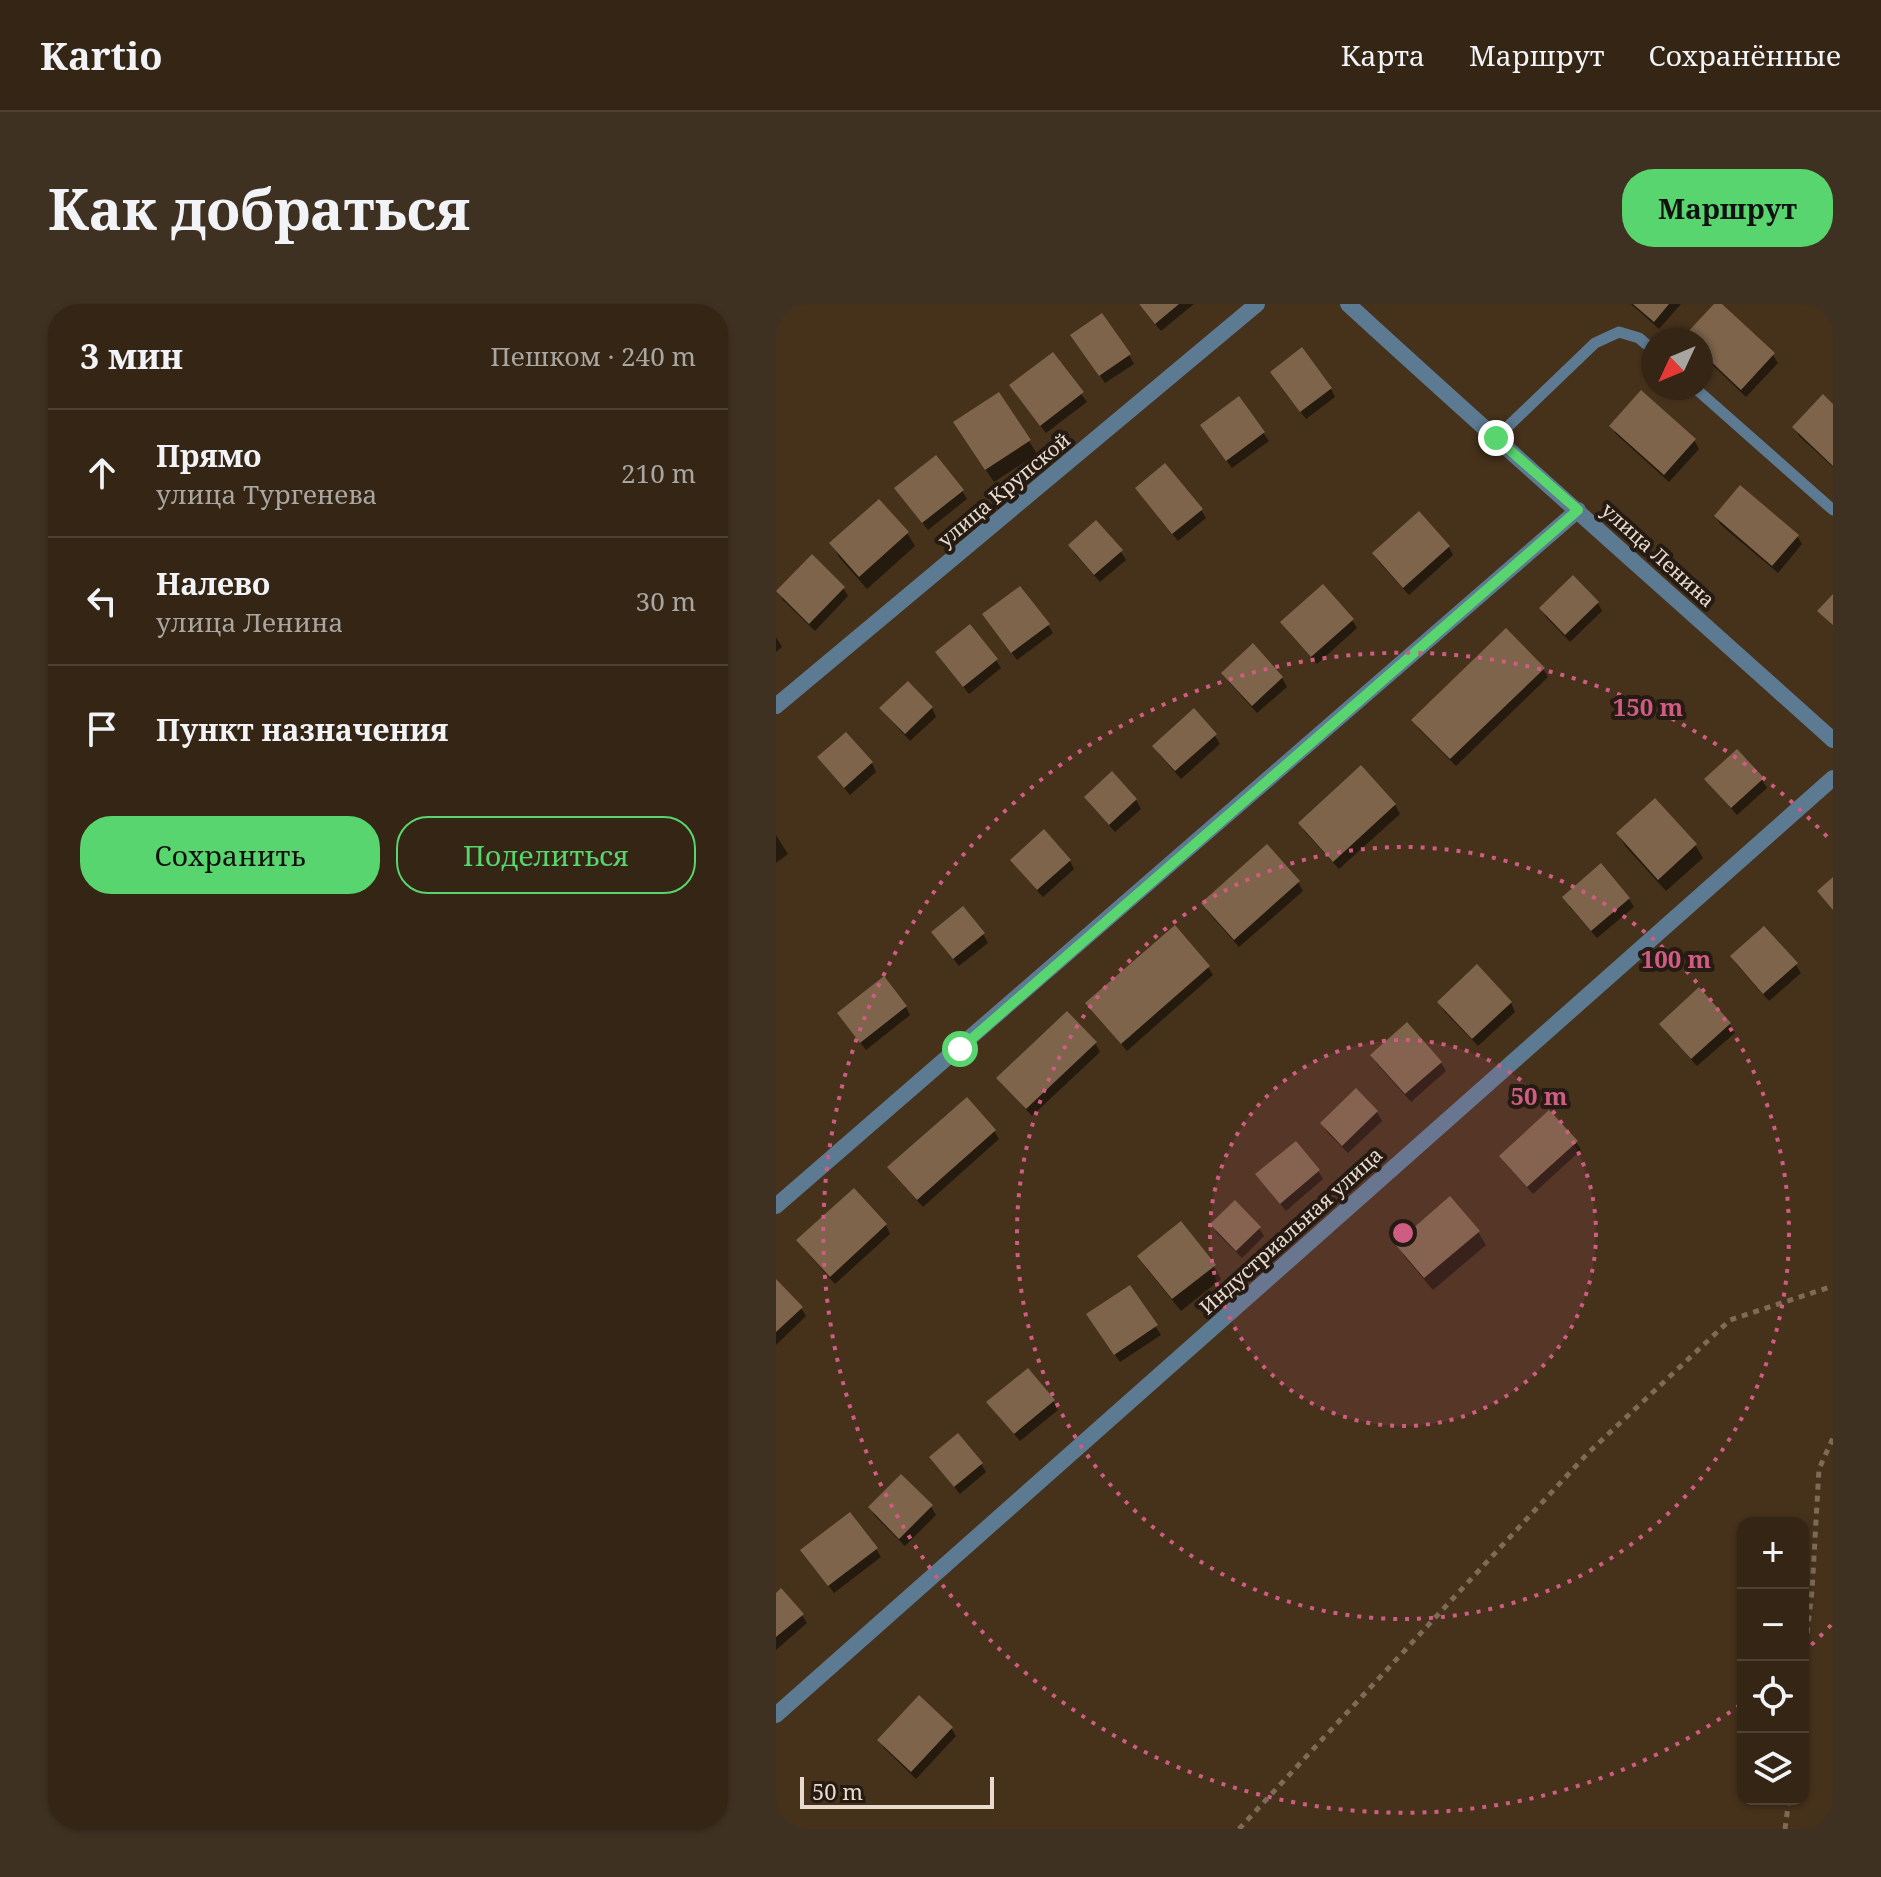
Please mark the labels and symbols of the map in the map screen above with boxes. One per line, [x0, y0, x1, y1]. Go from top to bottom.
north arrow [1641, 328, 1713, 400]
route end [1478, 420, 1514, 456]
street label: улица Крупской [932, 426, 1076, 553]
street label: улица Ленина [1596, 496, 1721, 613]
text: 150 m [1613, 690, 1684, 723]
text: 100 m [1641, 942, 1712, 975]
route start [942, 1031, 978, 1067]
text: 50 m [1510, 1079, 1568, 1112]
street label: Индустриальная улица [1193, 1141, 1388, 1320]
centre of rings [1389, 1219, 1417, 1247]
scale bar [800, 1773, 994, 1809]

